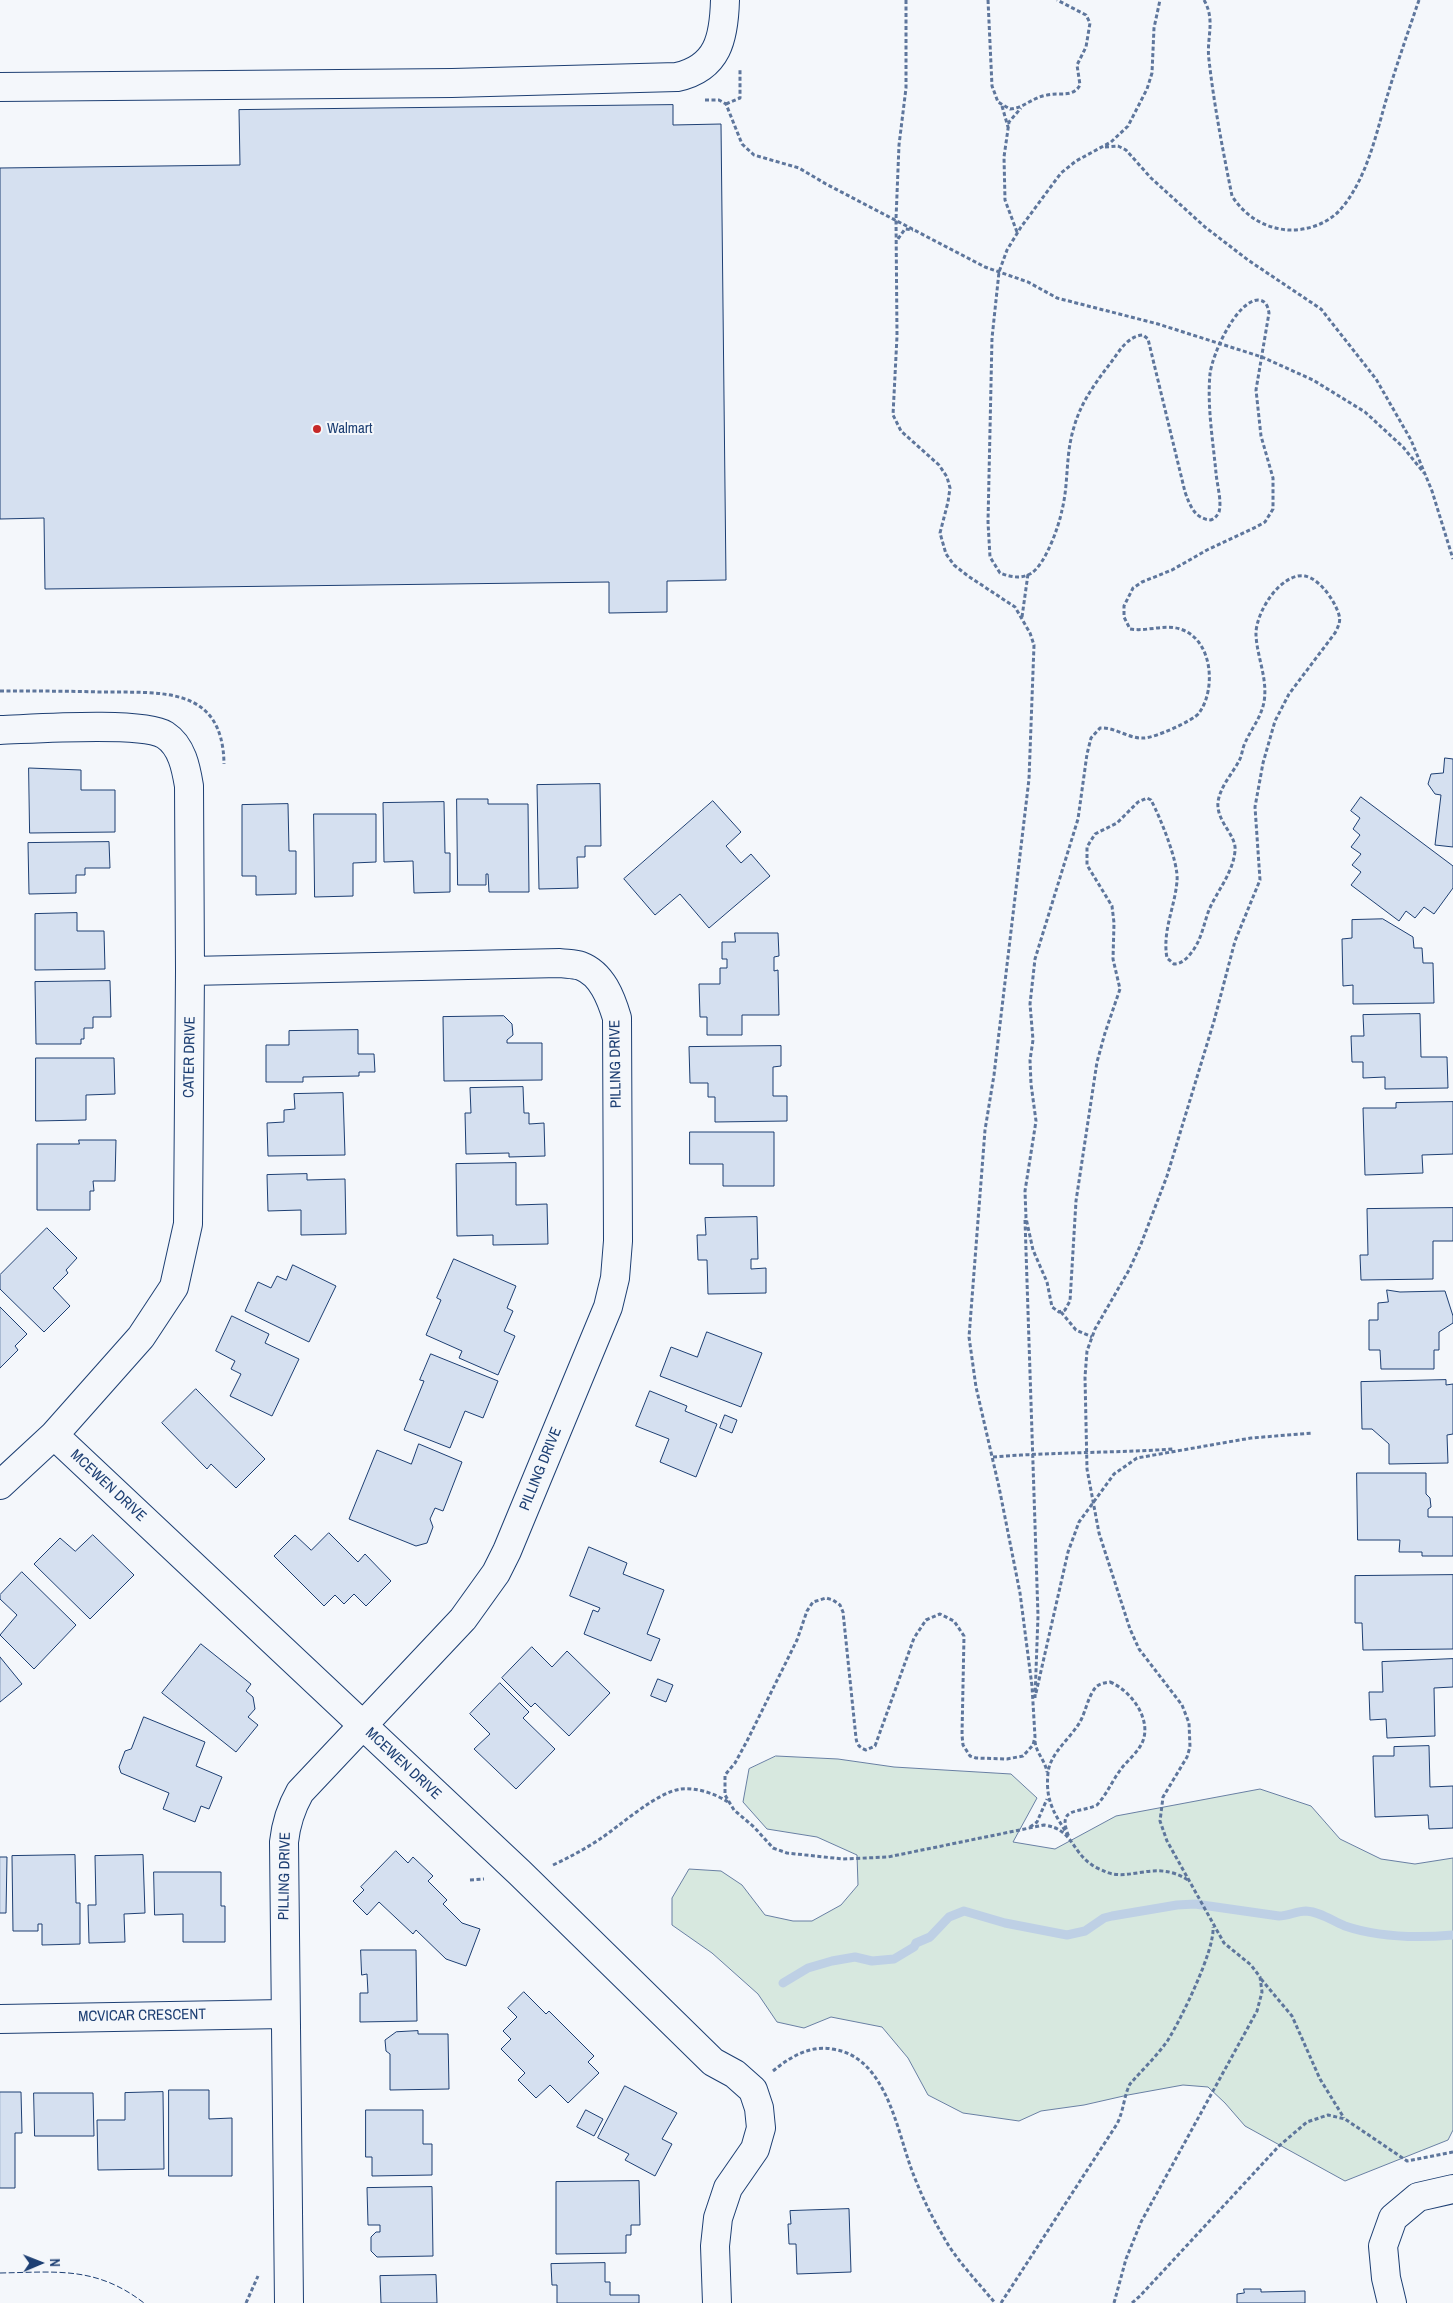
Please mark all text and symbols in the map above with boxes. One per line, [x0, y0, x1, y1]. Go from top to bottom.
place label: Walmart [327, 420, 372, 438]
marker: Walmart [311, 423, 323, 435]
street label: CATER DRIVE [180, 1016, 200, 1098]
street label: PILLING DRIVE [606, 1020, 626, 1108]
street label: PILLING DRIVE [516, 1425, 566, 1513]
street label: MCEWEN DRIVE [66, 1446, 150, 1526]
street label: MCEWEN DRIVE [361, 1724, 445, 1804]
street label: PILLING DRIVE [275, 1832, 295, 1920]
street label: MCVICAR CRESCENT [78, 2006, 206, 2026]
north arrow [15, 2238, 65, 2288]
text: N [46, 2258, 64, 2267]

